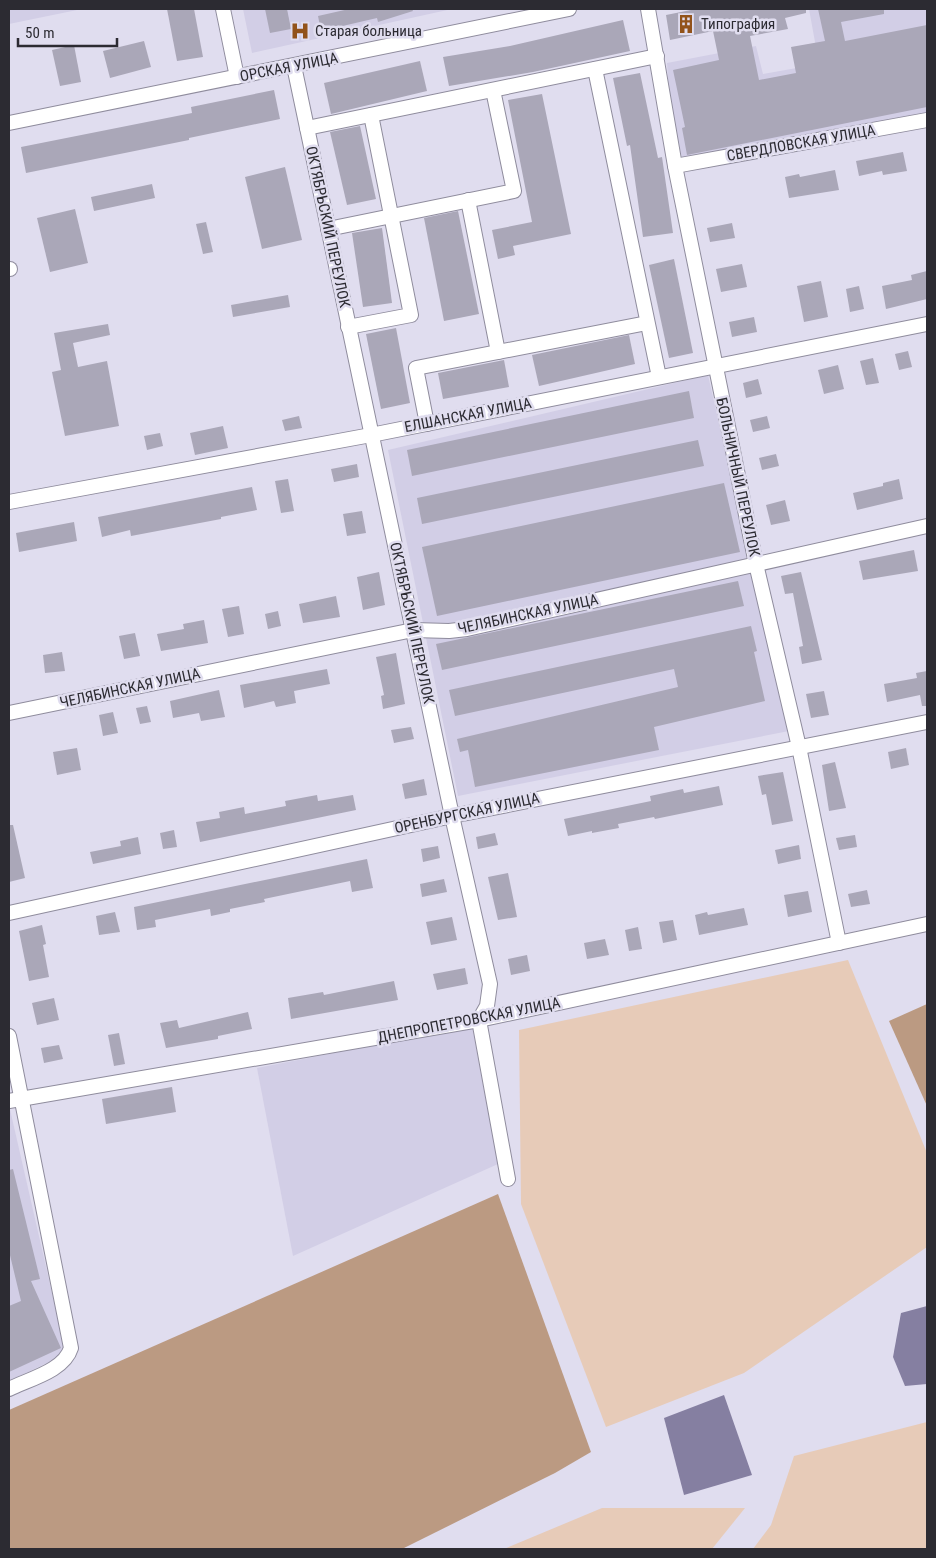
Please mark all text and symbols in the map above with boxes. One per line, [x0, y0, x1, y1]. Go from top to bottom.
building icon: Типография [675, 13, 697, 35]
scale bar [18, 15, 116, 47]
place label: Типография [701, 15, 775, 33]
hospital icon: Старая больница [289, 20, 311, 42]
place label: Старая больница [315, 22, 422, 40]
text: 50 m [25, 24, 55, 42]
street label: ОРСКАЯ УЛИЦА [238, 49, 340, 85]
street label: СВЕРДЛОВСКАЯ УЛИЦА [725, 121, 877, 165]
street label: ОКТЯБРЬСКИЙ ПЕРЕУЛОК [302, 145, 354, 310]
street label: ЕЛШАНСКАЯ УЛИЦА [403, 394, 533, 436]
street label: БОЛЬНИЧНЫЙ ПЕРЕУЛОК [712, 396, 764, 559]
street label: ОКТЯБРЬСКИЙ ПЕРЕУЛОК [386, 541, 438, 706]
street label: ЧЕЛЯБИНСКАЯ УЛИЦА [456, 590, 600, 638]
street label: ЧЕЛЯБИНСКАЯ УЛИЦА [58, 664, 202, 712]
street label: ОРЕНБУРГСКАЯ УЛИЦА [393, 789, 541, 837]
street label: ДНЕПРОПЕТРОВСКАЯ УЛИЦА [376, 993, 562, 1047]

